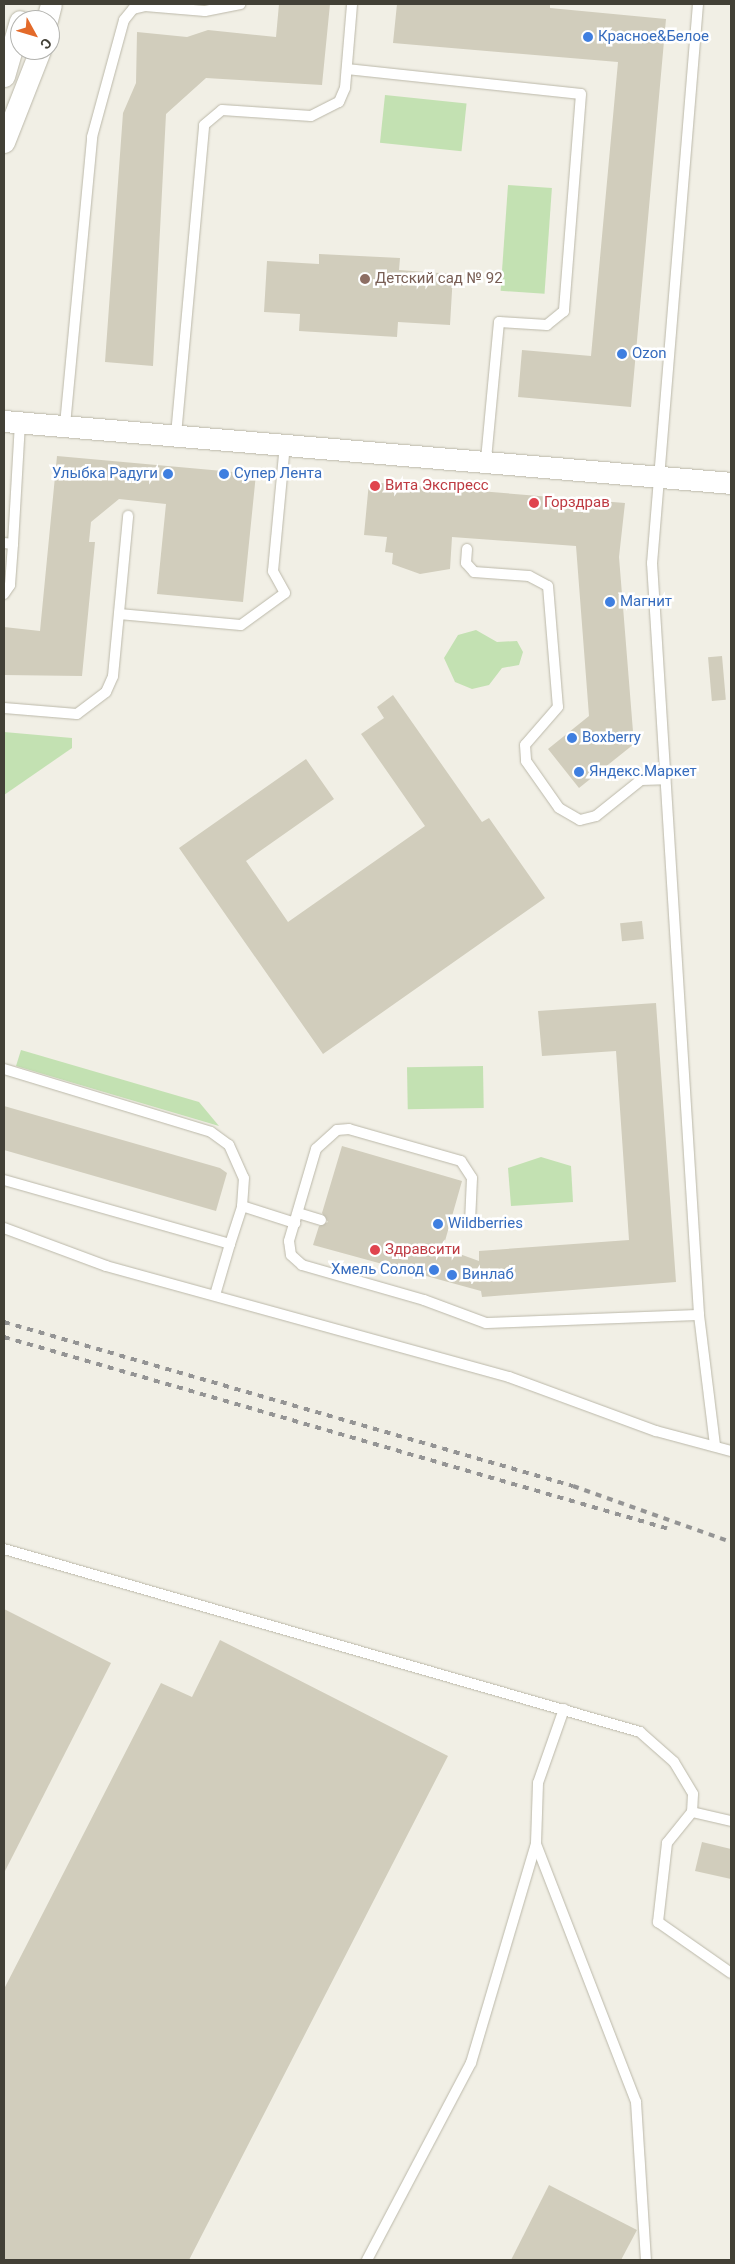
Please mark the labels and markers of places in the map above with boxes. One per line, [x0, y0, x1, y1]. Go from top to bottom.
place label: Красное&Белое [598, 28, 709, 46]
marker: Красное&Белое [582, 31, 594, 43]
place label: Детский сад № 92 [375, 270, 503, 288]
marker: Детский сад № 92 [359, 273, 371, 285]
place label: Ozon [632, 345, 666, 363]
marker: Ozon [616, 348, 628, 360]
place label: Улыбка Радуги [52, 465, 158, 483]
place label: Супер Лента [234, 465, 322, 483]
marker: Улыбка Радуги [162, 468, 174, 480]
marker: Супер Лента [218, 468, 230, 480]
place label: Вита Экспресс [385, 477, 489, 495]
marker: Вита Экспресс [369, 480, 381, 492]
place label: Горздрав [544, 494, 610, 512]
marker: Горздрав [528, 497, 540, 509]
place label: Магнит [620, 593, 672, 611]
marker: Магнит [604, 596, 616, 608]
place label: Boxberry [582, 729, 641, 747]
marker: Boxberry [566, 732, 578, 744]
place label: Яндекс.Маркет [589, 763, 697, 781]
marker: Яндекс.Маркет [573, 766, 585, 778]
place label: Wildberries [448, 1215, 523, 1233]
marker: Wildberries [432, 1218, 444, 1230]
place label: Здравсити [385, 1241, 460, 1259]
marker: Здравсити [369, 1244, 381, 1256]
place label: Хмель Солод [331, 1261, 424, 1279]
marker: Хмель Солод [428, 1264, 440, 1276]
place label: Винлаб [462, 1266, 514, 1284]
marker: Винлаб [446, 1269, 458, 1281]

